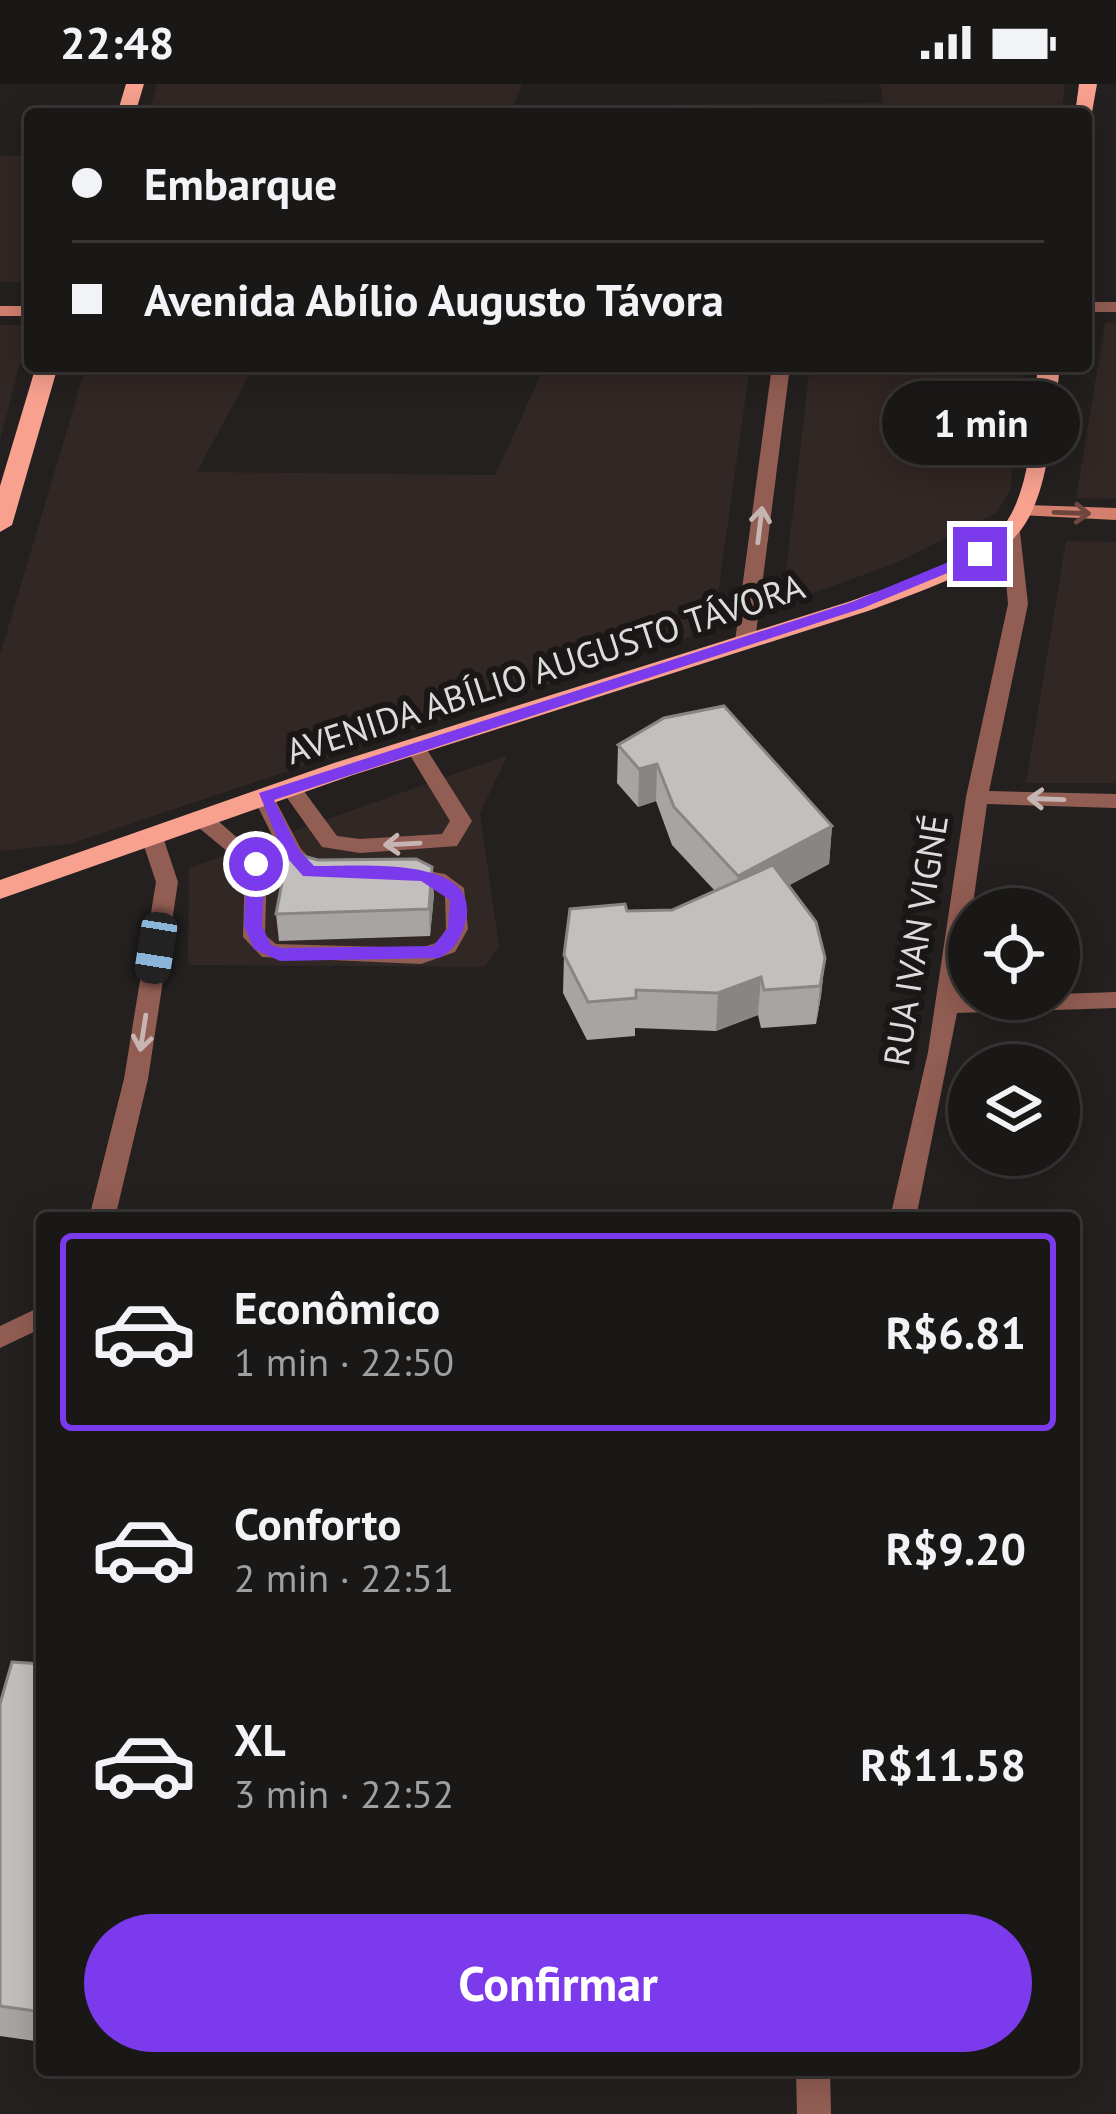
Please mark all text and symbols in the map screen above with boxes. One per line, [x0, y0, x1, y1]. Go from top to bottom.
text: 22:48 [60, 13, 174, 71]
text: Embarque [144, 154, 337, 212]
text: Avenida Abílio Augusto Távora [144, 270, 724, 328]
callout: 1 min [881, 380, 1079, 464]
text: 1 min [933, 397, 1029, 448]
one-way arrow [1052, 501, 1091, 524]
one-way arrow [750, 506, 772, 545]
route end [953, 527, 1007, 581]
street label: AVENIDA ABÍLIO AUGUSTO TÁVORA [280, 562, 810, 774]
one-way arrow [1027, 788, 1066, 811]
street label: RUA IVAN VIGNÉ [872, 811, 958, 1069]
one-way arrow [383, 833, 422, 856]
route start [229, 837, 283, 891]
map controls [948, 888, 1080, 1176]
button: locate [948, 888, 1080, 1020]
car [133, 910, 179, 986]
one-way arrow [131, 1013, 154, 1052]
button: layers [948, 1044, 1080, 1176]
icon: car [90, 1278, 198, 1386]
text: Econômico [234, 1278, 440, 1336]
text: R$6.81 [886, 1303, 1026, 1361]
text: 1 min · 22:50 [234, 1336, 454, 1387]
icon: car [90, 1494, 198, 1602]
text: Conforto [234, 1494, 401, 1552]
text: R$9.20 [886, 1519, 1026, 1577]
text: 2 min · 22:51 [234, 1552, 454, 1603]
icon: car [90, 1710, 198, 1818]
text: XL [234, 1710, 286, 1768]
text: R$11.58 [860, 1735, 1026, 1793]
text: 3 min · 22:52 [234, 1768, 454, 1819]
button: Confirmar [84, 1914, 1032, 2052]

